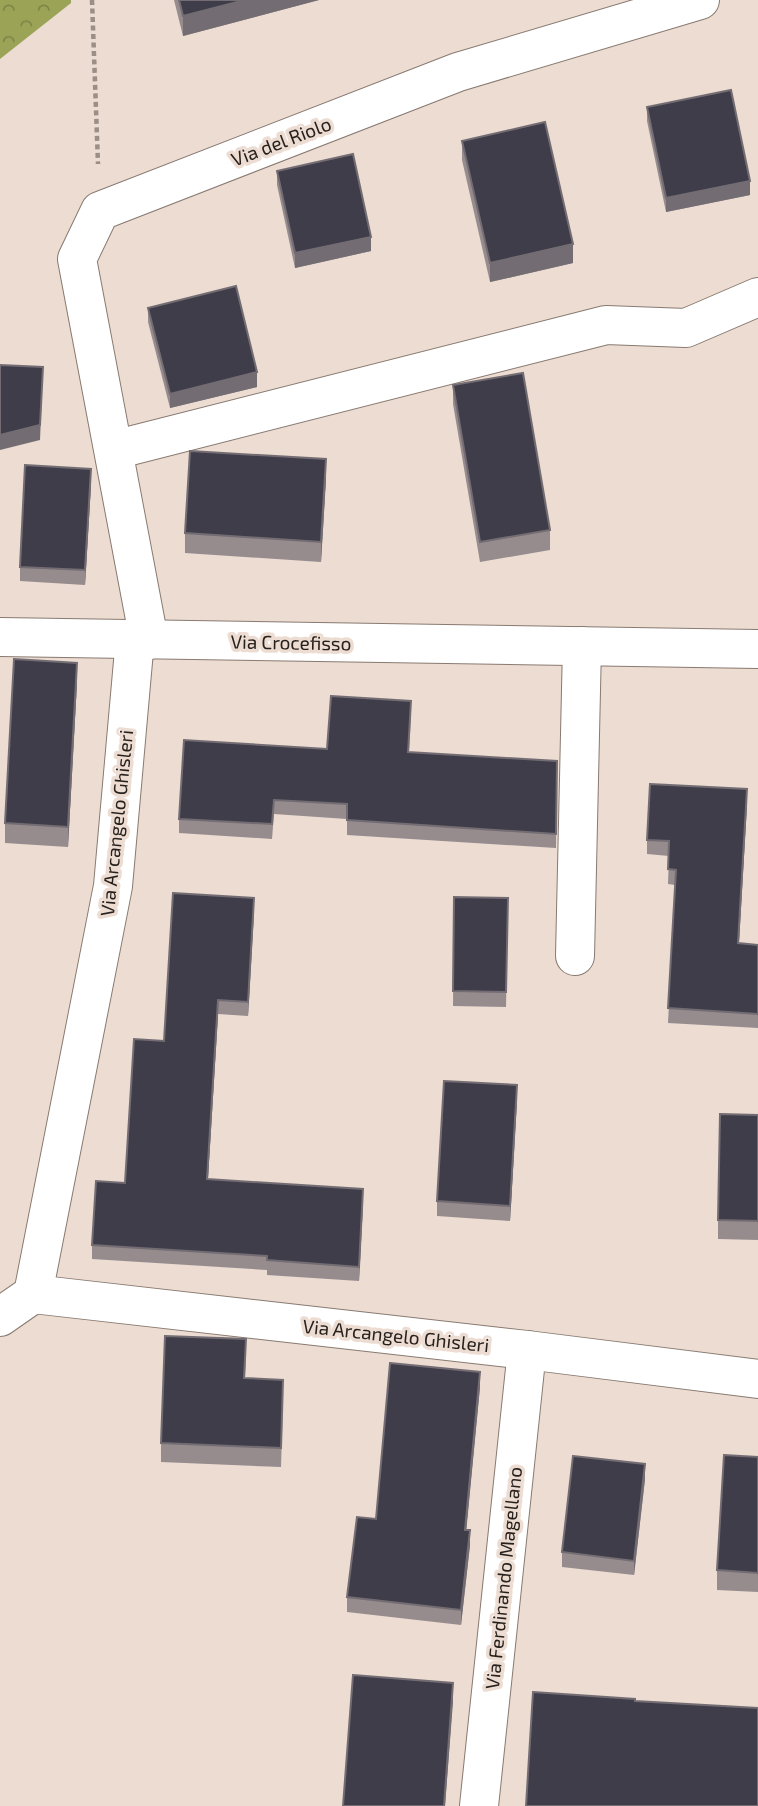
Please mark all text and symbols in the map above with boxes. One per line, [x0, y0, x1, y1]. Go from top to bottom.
street label: Via del Riolo [228, 111, 334, 171]
street label: Via Crocefisso [230, 629, 352, 655]
street label: Via Arcangelo Ghisleri [95, 729, 137, 917]
street label: Via Arcangelo Ghisleri [302, 1314, 490, 1356]
street label: Via Ferdinando Magellano [480, 1465, 526, 1691]

